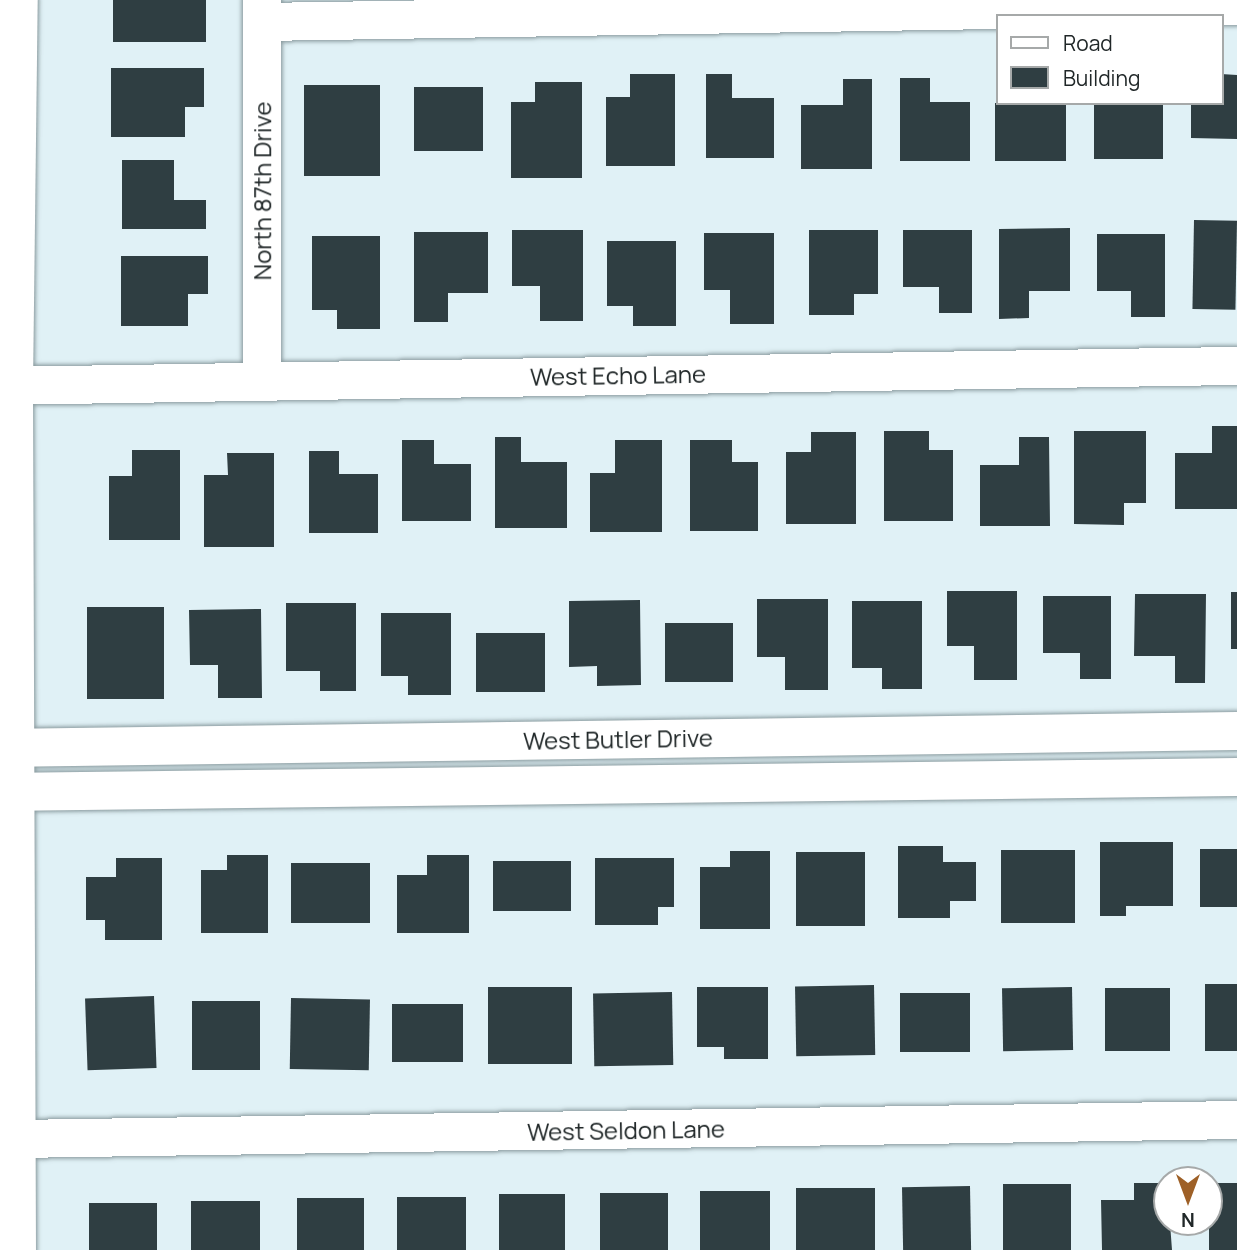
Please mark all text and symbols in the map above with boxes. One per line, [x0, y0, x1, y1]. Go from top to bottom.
legend [996, 14, 1223, 105]
text: Road [1063, 29, 1113, 57]
text: Building [1063, 64, 1140, 92]
street label: North 87th Drive [248, 102, 276, 280]
street label: West Echo Lane [530, 359, 706, 391]
street label: West Butler Drive [523, 723, 713, 755]
street label: West Seldon Lane [527, 1114, 725, 1146]
north arrow [1153, 1166, 1223, 1236]
text: N [1181, 1207, 1195, 1233]

